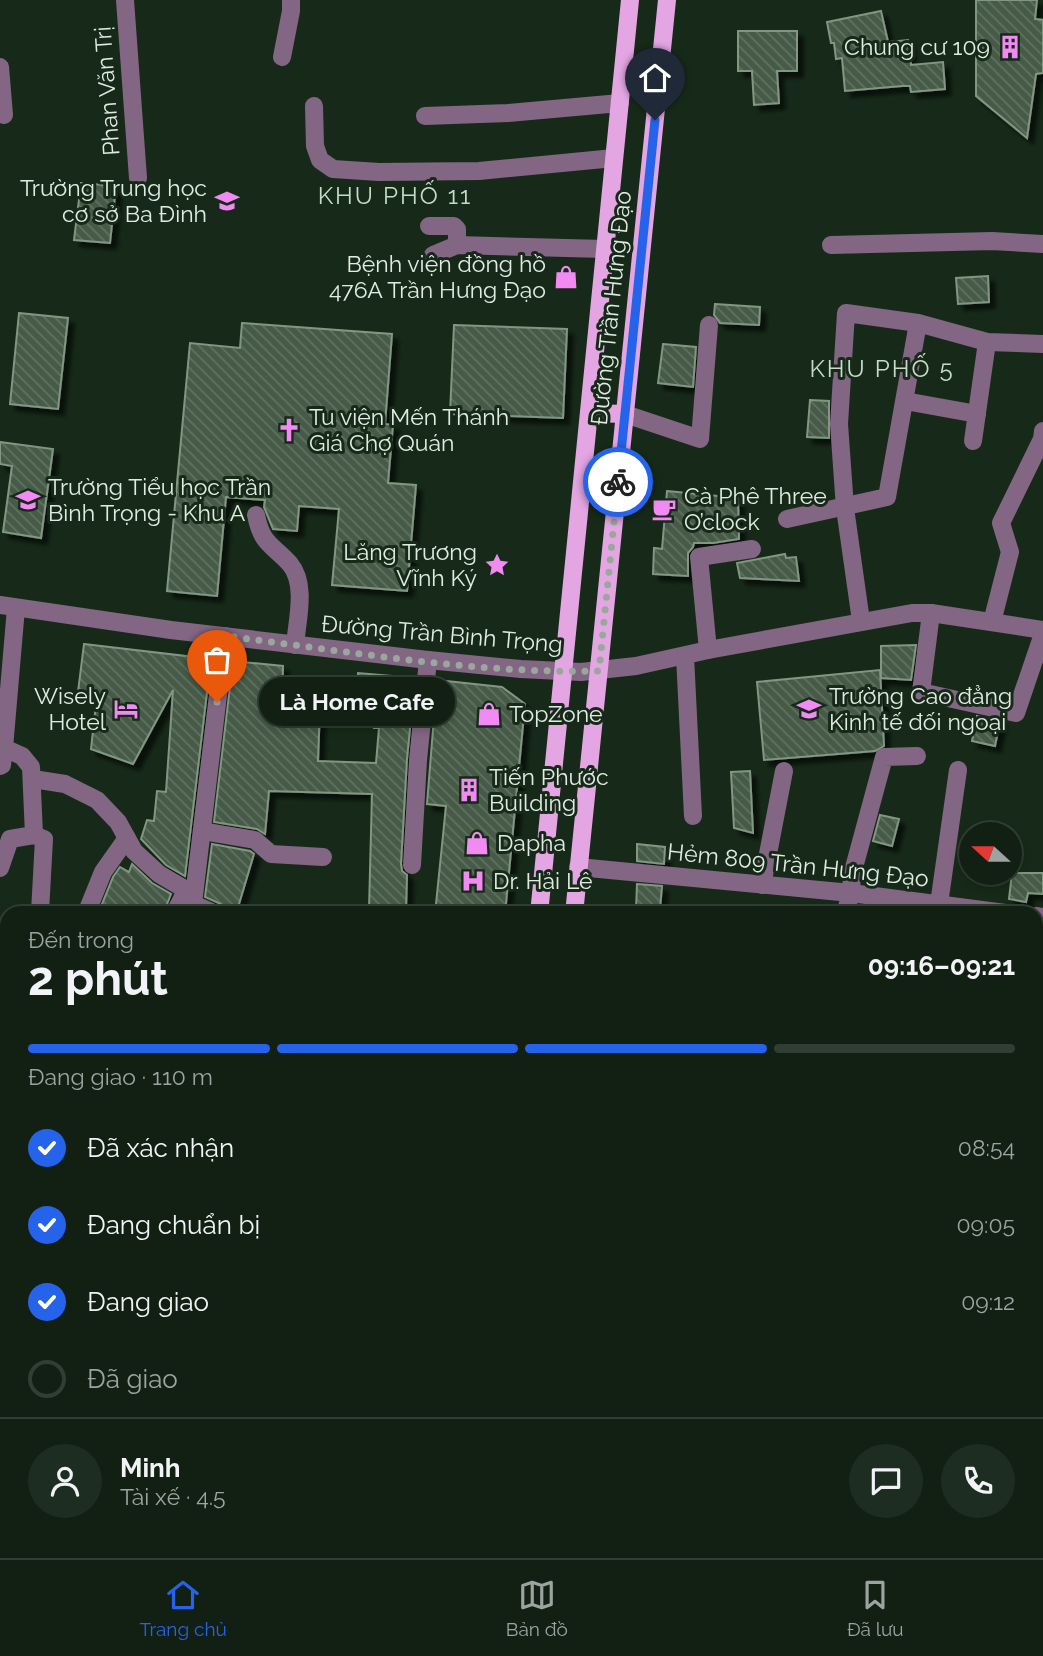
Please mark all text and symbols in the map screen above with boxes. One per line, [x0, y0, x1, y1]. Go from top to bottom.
street label: Phan Văn Trị [89, 26, 124, 156]
place label: Chung cư 109 [844, 33, 990, 60]
building icon: Chung cư 109 [996, 33, 1024, 61]
pin [625, 48, 685, 120]
icon: home [636, 59, 674, 97]
place label: Trường Trung học cơ sở Ba Đình [20, 174, 207, 227]
district label: KHU PHỐ 11 [318, 180, 472, 210]
school or university icon: Trường Trung học cơ sở Ba Đình [213, 187, 241, 215]
street label: Đường Trần Hưng Đạo [585, 189, 636, 426]
place label: Bệnh viện đồng hồ 476A Trần Hưng Đạo [329, 250, 546, 303]
shop icon: Bệnh viện đồng hồ 476A Trần Hưng Đạo [552, 263, 580, 291]
district label: KHU PHỐ 5 [809, 353, 955, 383]
place label: Tu viện Mến Thánh Giá Chợ Quán [309, 403, 509, 456]
church icon: Tu viện Mến Thánh Giá Chợ Quán [275, 416, 303, 444]
courier [583, 447, 653, 517]
icon: bike [599, 463, 637, 501]
place label: Trường Tiểu học Trần Bình Trọng - Khu A [48, 473, 271, 526]
place label: Cà Phê Three O’clock [684, 482, 827, 535]
school or university icon: Trường Tiểu học Trần Bình Trọng - Khu A [14, 486, 42, 514]
cafe icon: Cà Phê Three O’clock [650, 495, 678, 523]
place label: Lăng Trương Vĩnh Ký [343, 538, 477, 591]
place icon: Lăng Trương Vĩnh Ký [483, 551, 511, 579]
street label: Đường Trần Bình Trọng [320, 610, 564, 657]
pin [187, 630, 247, 702]
icon: bag [198, 641, 236, 679]
callout: Là Home Cafe [259, 678, 455, 726]
place label: Wisely Hotel [34, 682, 107, 735]
place label: Trường Cao đẳng Kinh tế đối ngoại [829, 682, 1012, 735]
text: Là Home Cafe [280, 688, 434, 715]
hotel icon: Wisely Hotel [112, 695, 140, 723]
school or university icon: Trường Cao đẳng Kinh tế đối ngoại [795, 695, 823, 723]
shop icon: TopZone [475, 700, 503, 728]
place label: TopZone [509, 700, 603, 727]
place label: Tiến Phước Building [489, 763, 609, 816]
building icon: Tiến Phước Building [455, 776, 483, 804]
north arrow [959, 822, 1022, 886]
map controls [959, 822, 1022, 885]
shop icon: Dapha [463, 829, 491, 857]
place label: Dapha [497, 829, 566, 856]
street label: Hẻm 809 Trần Hưng Đạo [666, 837, 930, 892]
hospital icon: Dr. Hải Lê [459, 867, 487, 895]
place label: Dr. Hải Lê [493, 867, 593, 894]
text: Đến trong [28, 926, 134, 953]
text: 09:16–09:21 [868, 951, 1015, 981]
text: 2 phút [28, 952, 168, 1006]
text: Đang giao · 110 m [28, 1063, 213, 1090]
icon: check [28, 1129, 66, 1167]
text: Đã xác nhận [87, 1133, 234, 1163]
text: 08:54 [958, 1134, 1015, 1161]
icon: check [28, 1206, 66, 1244]
text: Đang chuẩn bị [87, 1210, 260, 1240]
text: 09:05 [957, 1211, 1015, 1238]
icon: check [28, 1283, 66, 1321]
text: Đang giao [87, 1287, 209, 1317]
text: 09:12 [961, 1288, 1015, 1315]
text: Đã giao [87, 1364, 178, 1394]
button: person [28, 1444, 102, 1518]
button: chat [849, 1444, 923, 1518]
button: phone [941, 1444, 1015, 1518]
text: Minh [120, 1453, 181, 1483]
text: Tài xế · 4.5 [120, 1483, 226, 1510]
tab: Trang chủ [140, 1576, 227, 1640]
tab: Bản đồ [506, 1576, 568, 1640]
tab: Đã lưu [847, 1576, 903, 1640]

